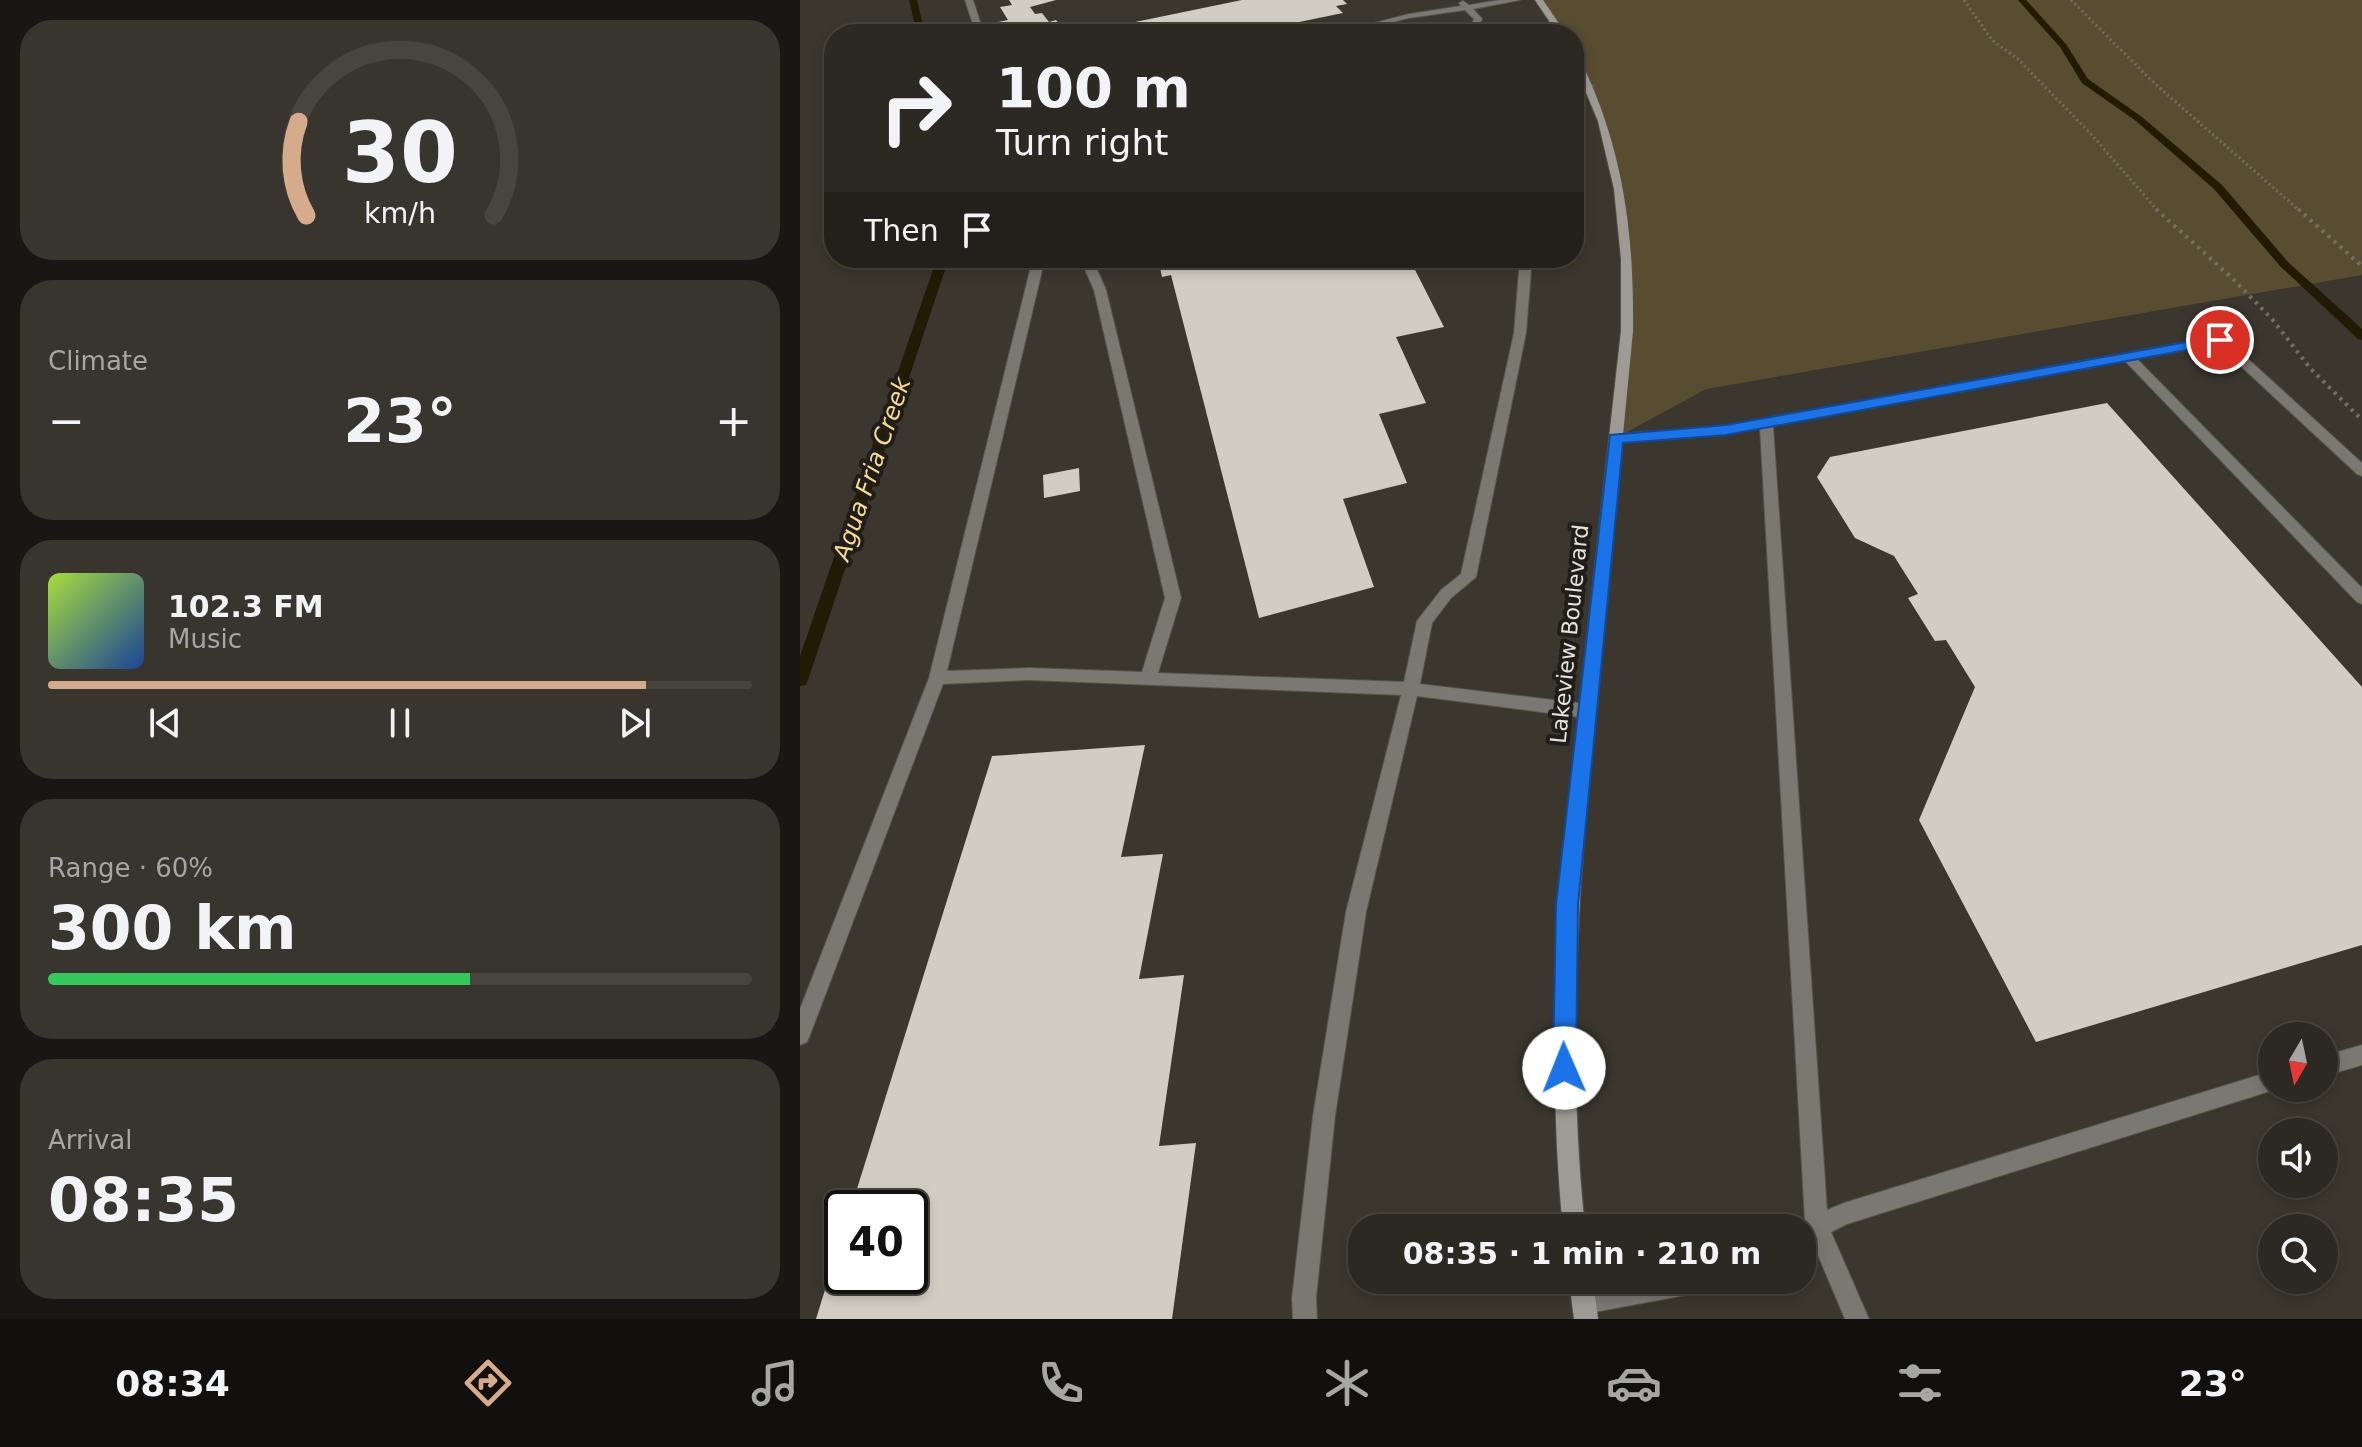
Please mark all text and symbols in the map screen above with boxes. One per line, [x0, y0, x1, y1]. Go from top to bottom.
text: 100 m [996, 55, 1191, 120]
icon: right [864, 56, 968, 160]
text: 30 [342, 104, 458, 201]
text: Turn right [996, 122, 1168, 163]
text: km/h [364, 196, 436, 230]
icon: arrive [955, 208, 999, 252]
text: Then [864, 213, 939, 248]
pin [2186, 306, 2254, 374]
icon: arrive [2198, 318, 2242, 362]
text: Climate [48, 346, 148, 376]
water label: Agua Fria Creek [827, 373, 917, 566]
text: 23° [343, 386, 457, 456]
text: − [48, 395, 85, 446]
text: + [715, 395, 752, 446]
street label: Lakeview Boulevard [1546, 523, 1593, 745]
text: 102.3 FM [168, 589, 324, 624]
text: Music [168, 624, 242, 654]
icon: previous [143, 701, 187, 745]
icon: pause [378, 701, 422, 745]
icon: next [613, 701, 657, 745]
text: Range · 60% [48, 853, 213, 883]
text: 300 km [48, 893, 297, 963]
north arrow [2258, 1022, 2338, 1102]
map controls [2258, 1022, 2338, 1294]
position arrow [1522, 1026, 1606, 1110]
button: sound [2258, 1118, 2338, 1198]
text: Arrival [48, 1125, 132, 1155]
text: 08:35 [48, 1165, 239, 1235]
speed limit sign: 40 [824, 1190, 928, 1294]
button: search [2258, 1214, 2338, 1294]
text: 08:35 · 1 min · 210 m [1403, 1236, 1761, 1271]
icon: directions [460, 1355, 516, 1411]
icon: music [747, 1355, 803, 1411]
icon: phone [1033, 1355, 1089, 1411]
icon: climate [1319, 1355, 1375, 1411]
icon: car [1606, 1355, 1662, 1411]
icon: filters [1892, 1355, 1948, 1411]
text: 08:34 [115, 1363, 230, 1404]
text: 23° [2179, 1363, 2247, 1404]

